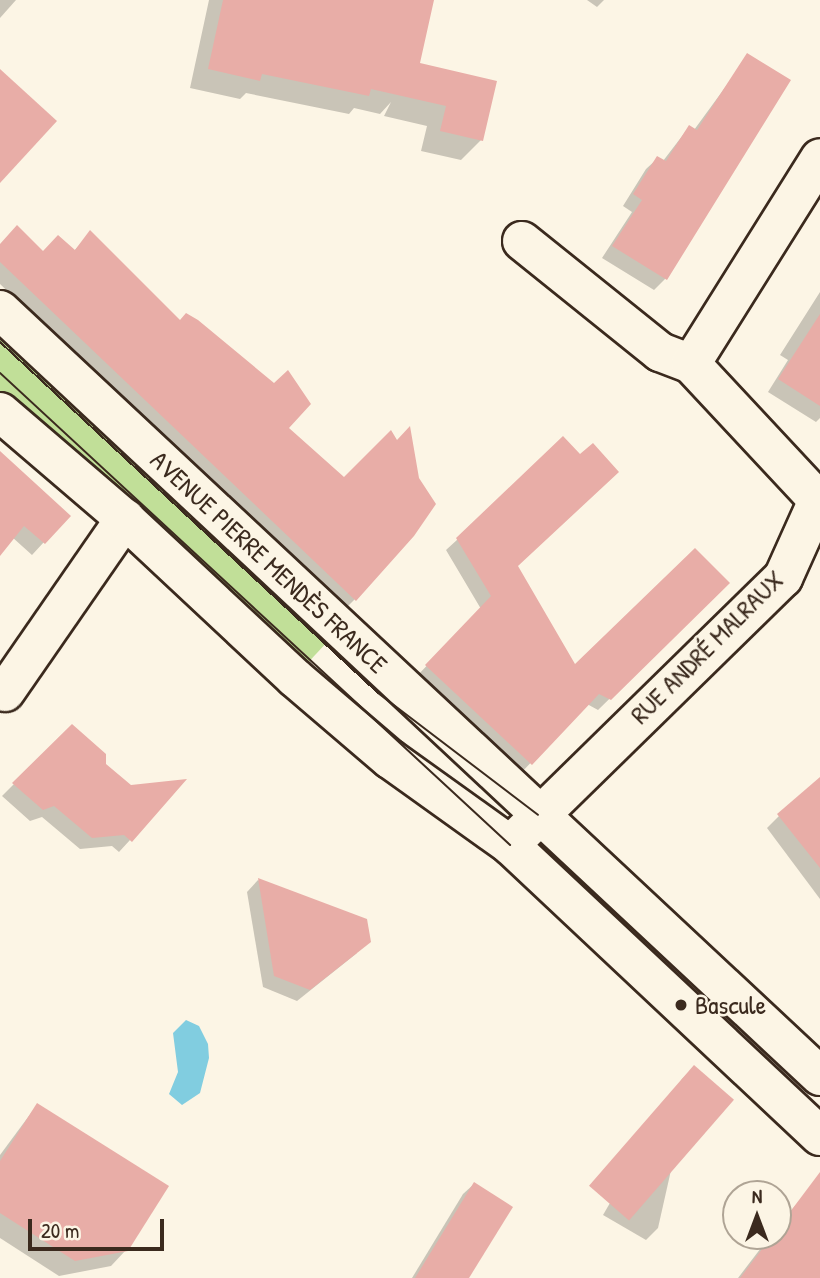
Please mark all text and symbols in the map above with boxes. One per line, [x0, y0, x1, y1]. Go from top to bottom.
street label: AVENUE PIERRE MENDÈS FRANCE [144, 444, 394, 680]
street label: RUE ANDRÉ MALRAUX [624, 564, 790, 730]
place label: Bascule [695, 989, 766, 1021]
marker: Bascule [673, 997, 689, 1013]
north arrow [722, 1180, 792, 1250]
text: N [752, 1183, 762, 1209]
scale bar [32, 1204, 168, 1248]
text: 20 m [41, 1216, 79, 1245]

